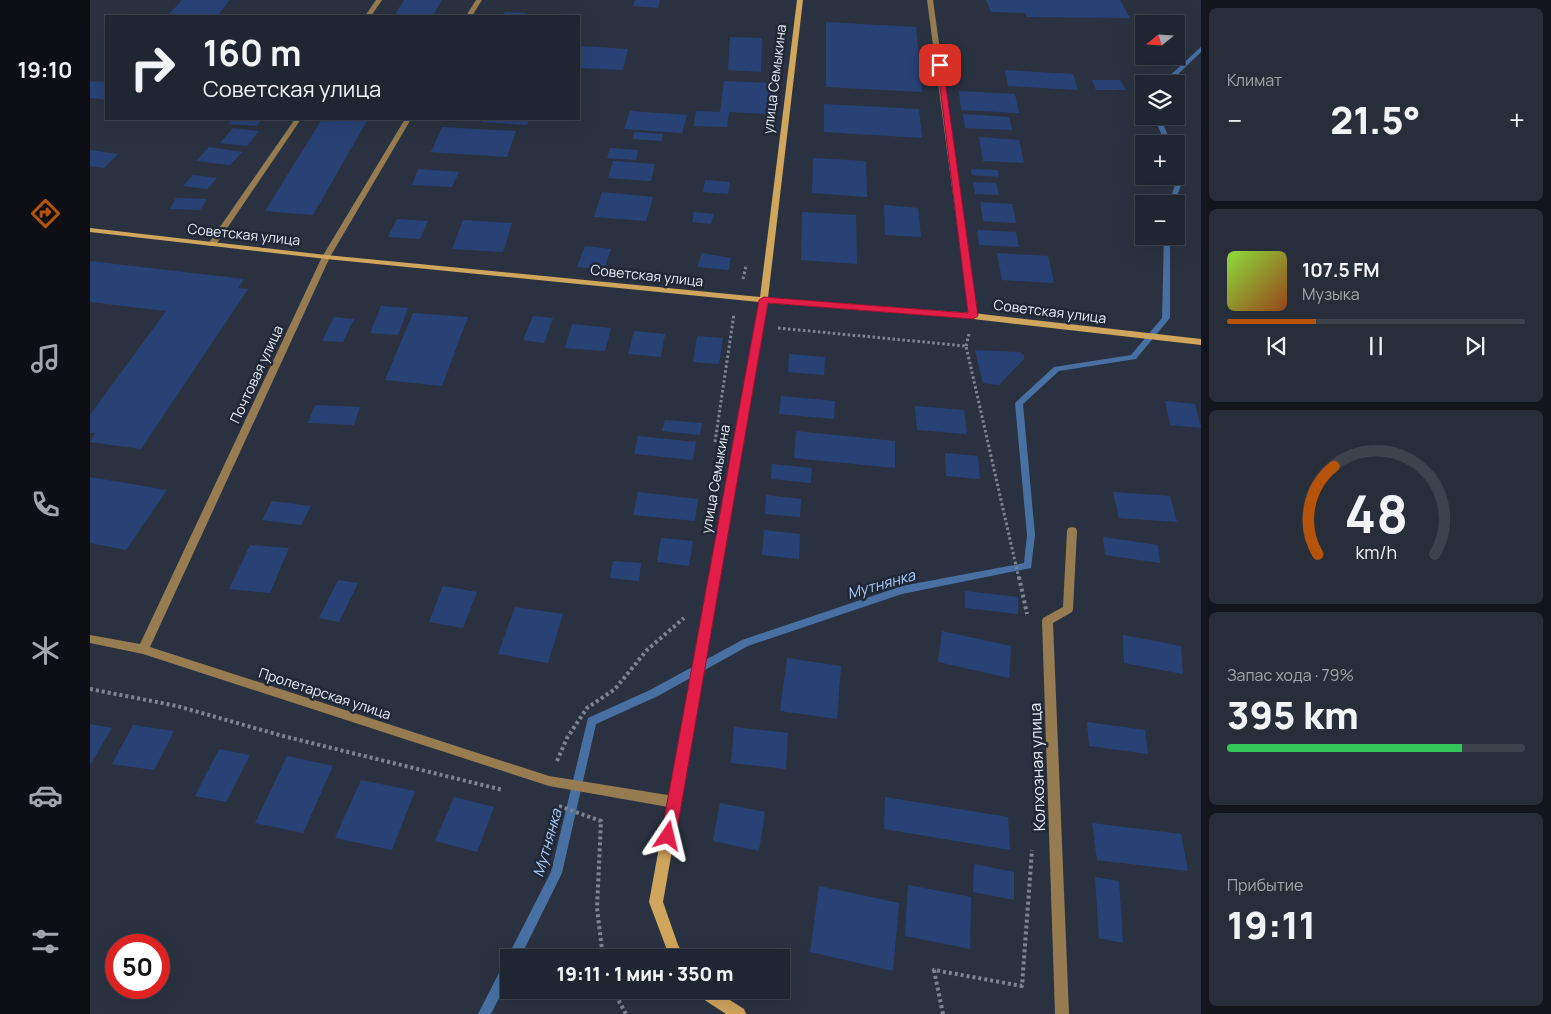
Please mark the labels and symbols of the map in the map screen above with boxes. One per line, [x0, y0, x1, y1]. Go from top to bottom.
north arrow [1135, 15, 1185, 65]
street label: улица Семыкина [758, 23, 790, 135]
pin [919, 44, 961, 86]
street label: Советская улица [187, 219, 301, 249]
street label: Советская улица [590, 260, 704, 290]
street label: Советская улица [993, 295, 1107, 327]
street label: Почтовая улица [225, 322, 287, 426]
street label: улица Семыкина [696, 423, 734, 535]
water label: Мутнянка [844, 564, 918, 604]
street label: Пролетарская улица [257, 663, 393, 723]
street label: Колхозная улица [1024, 702, 1050, 832]
water label: Мутнянка [527, 806, 567, 880]
position arrow [641, 809, 693, 861]
speed limit sign: 50 [105, 934, 170, 999]

